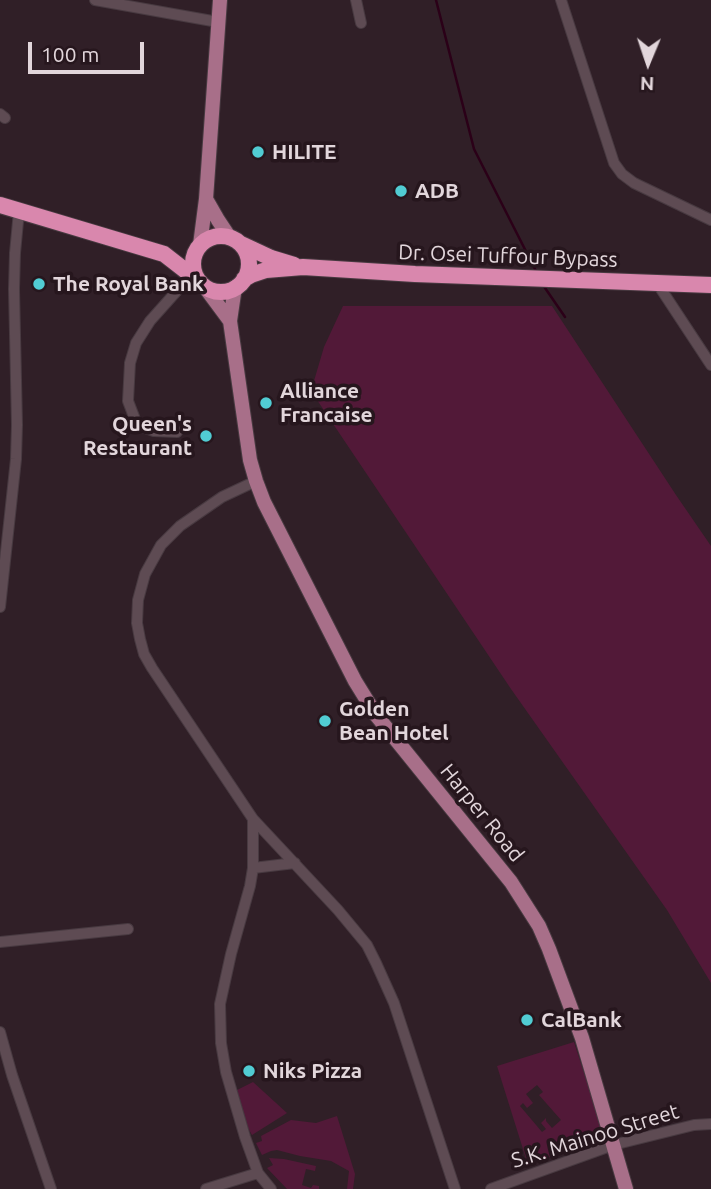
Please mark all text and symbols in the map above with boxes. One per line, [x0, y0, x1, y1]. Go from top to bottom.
scale bar [32, 28, 147, 72]
north arrow [613, 28, 683, 98]
text: 100 m [41, 42, 99, 66]
text: N [640, 73, 655, 95]
place label: HILITE [272, 139, 337, 165]
marker: HILITE [250, 144, 266, 160]
place label: ADB [415, 178, 459, 204]
marker: ADB [393, 183, 409, 199]
street label: Dr. Osei Tuffour Bypass [398, 240, 618, 272]
place label: The Royal Bank [53, 271, 204, 297]
marker: The Royal Bank [31, 276, 47, 292]
place label: Alliance Francaise [280, 378, 373, 428]
marker: Alliance Francaise [258, 395, 274, 411]
place label: Queen's Restaurant [83, 411, 192, 461]
marker: Queen's Restaurant [198, 428, 214, 444]
place label: Golden Bean Hotel [339, 696, 449, 746]
marker: Golden Bean Hotel [317, 713, 333, 729]
street label: Harper Road [435, 759, 529, 867]
place label: CalBank [541, 1007, 622, 1033]
marker: CalBank [519, 1012, 535, 1028]
place label: Niks Pizza [263, 1058, 362, 1084]
marker: Niks Pizza [241, 1063, 257, 1079]
street label: S.K. Mainoo Street [508, 1099, 682, 1173]

